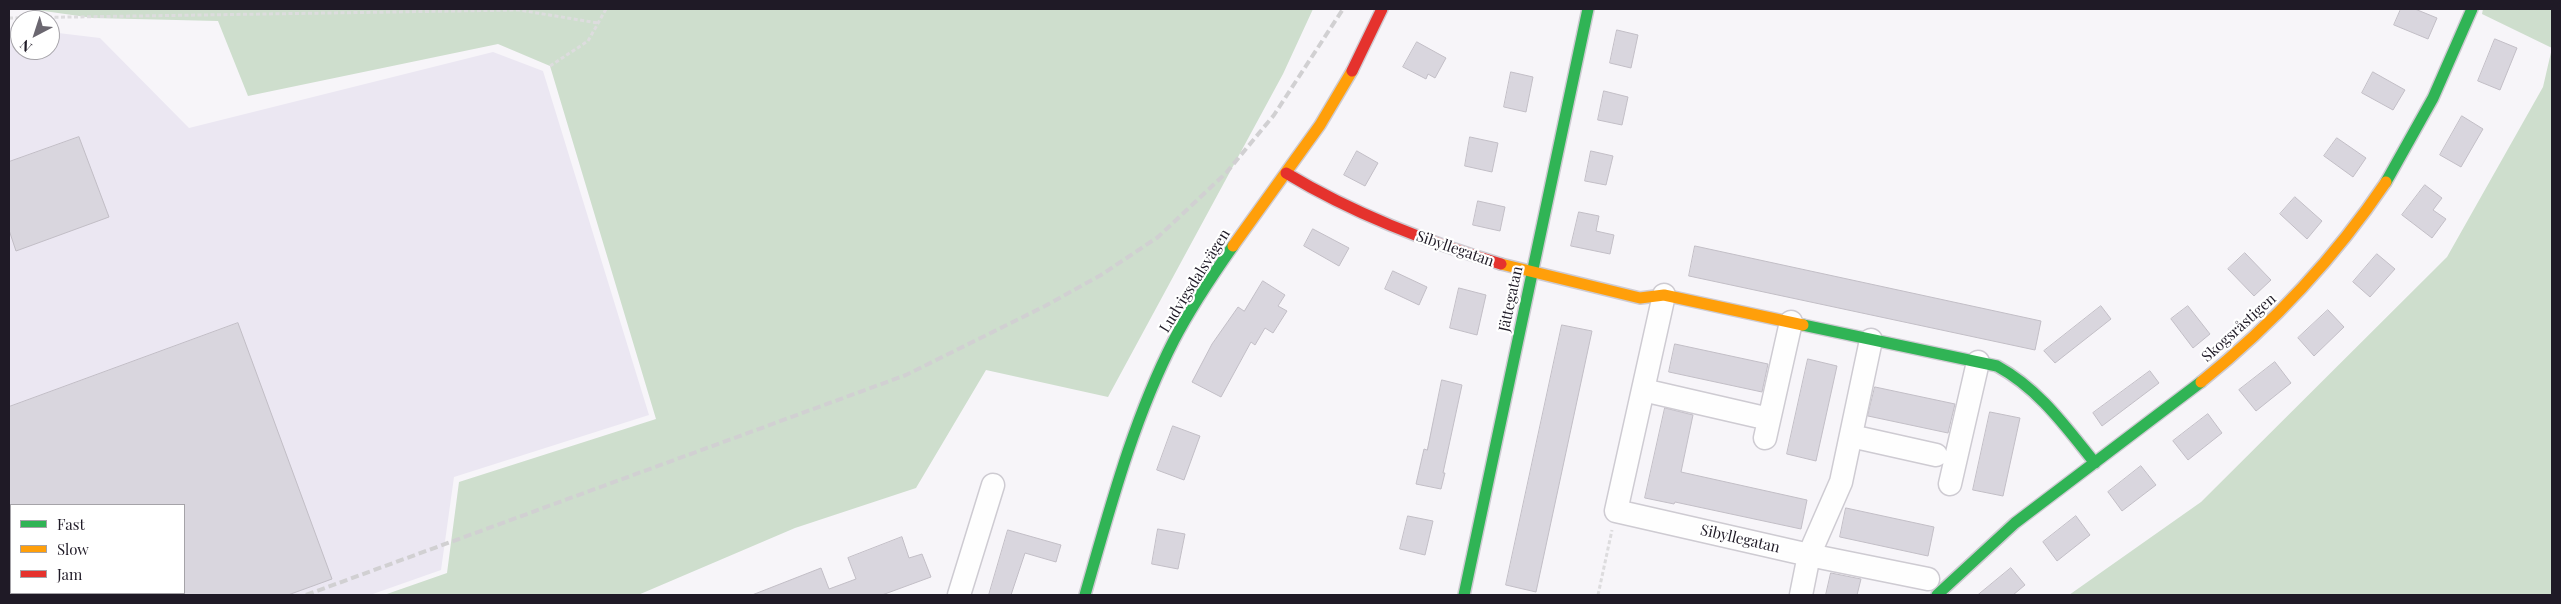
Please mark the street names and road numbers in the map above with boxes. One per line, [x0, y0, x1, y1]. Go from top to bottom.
street label: Ludvigsdalsvägen [1156, 226, 1234, 336]
street label: Sibyllegatan [1414, 227, 1496, 271]
street label: Jättegatan [1495, 265, 1527, 333]
street label: Skogsråstigen [2198, 290, 2280, 366]
street label: Sibyllegatan [1699, 521, 1781, 557]

